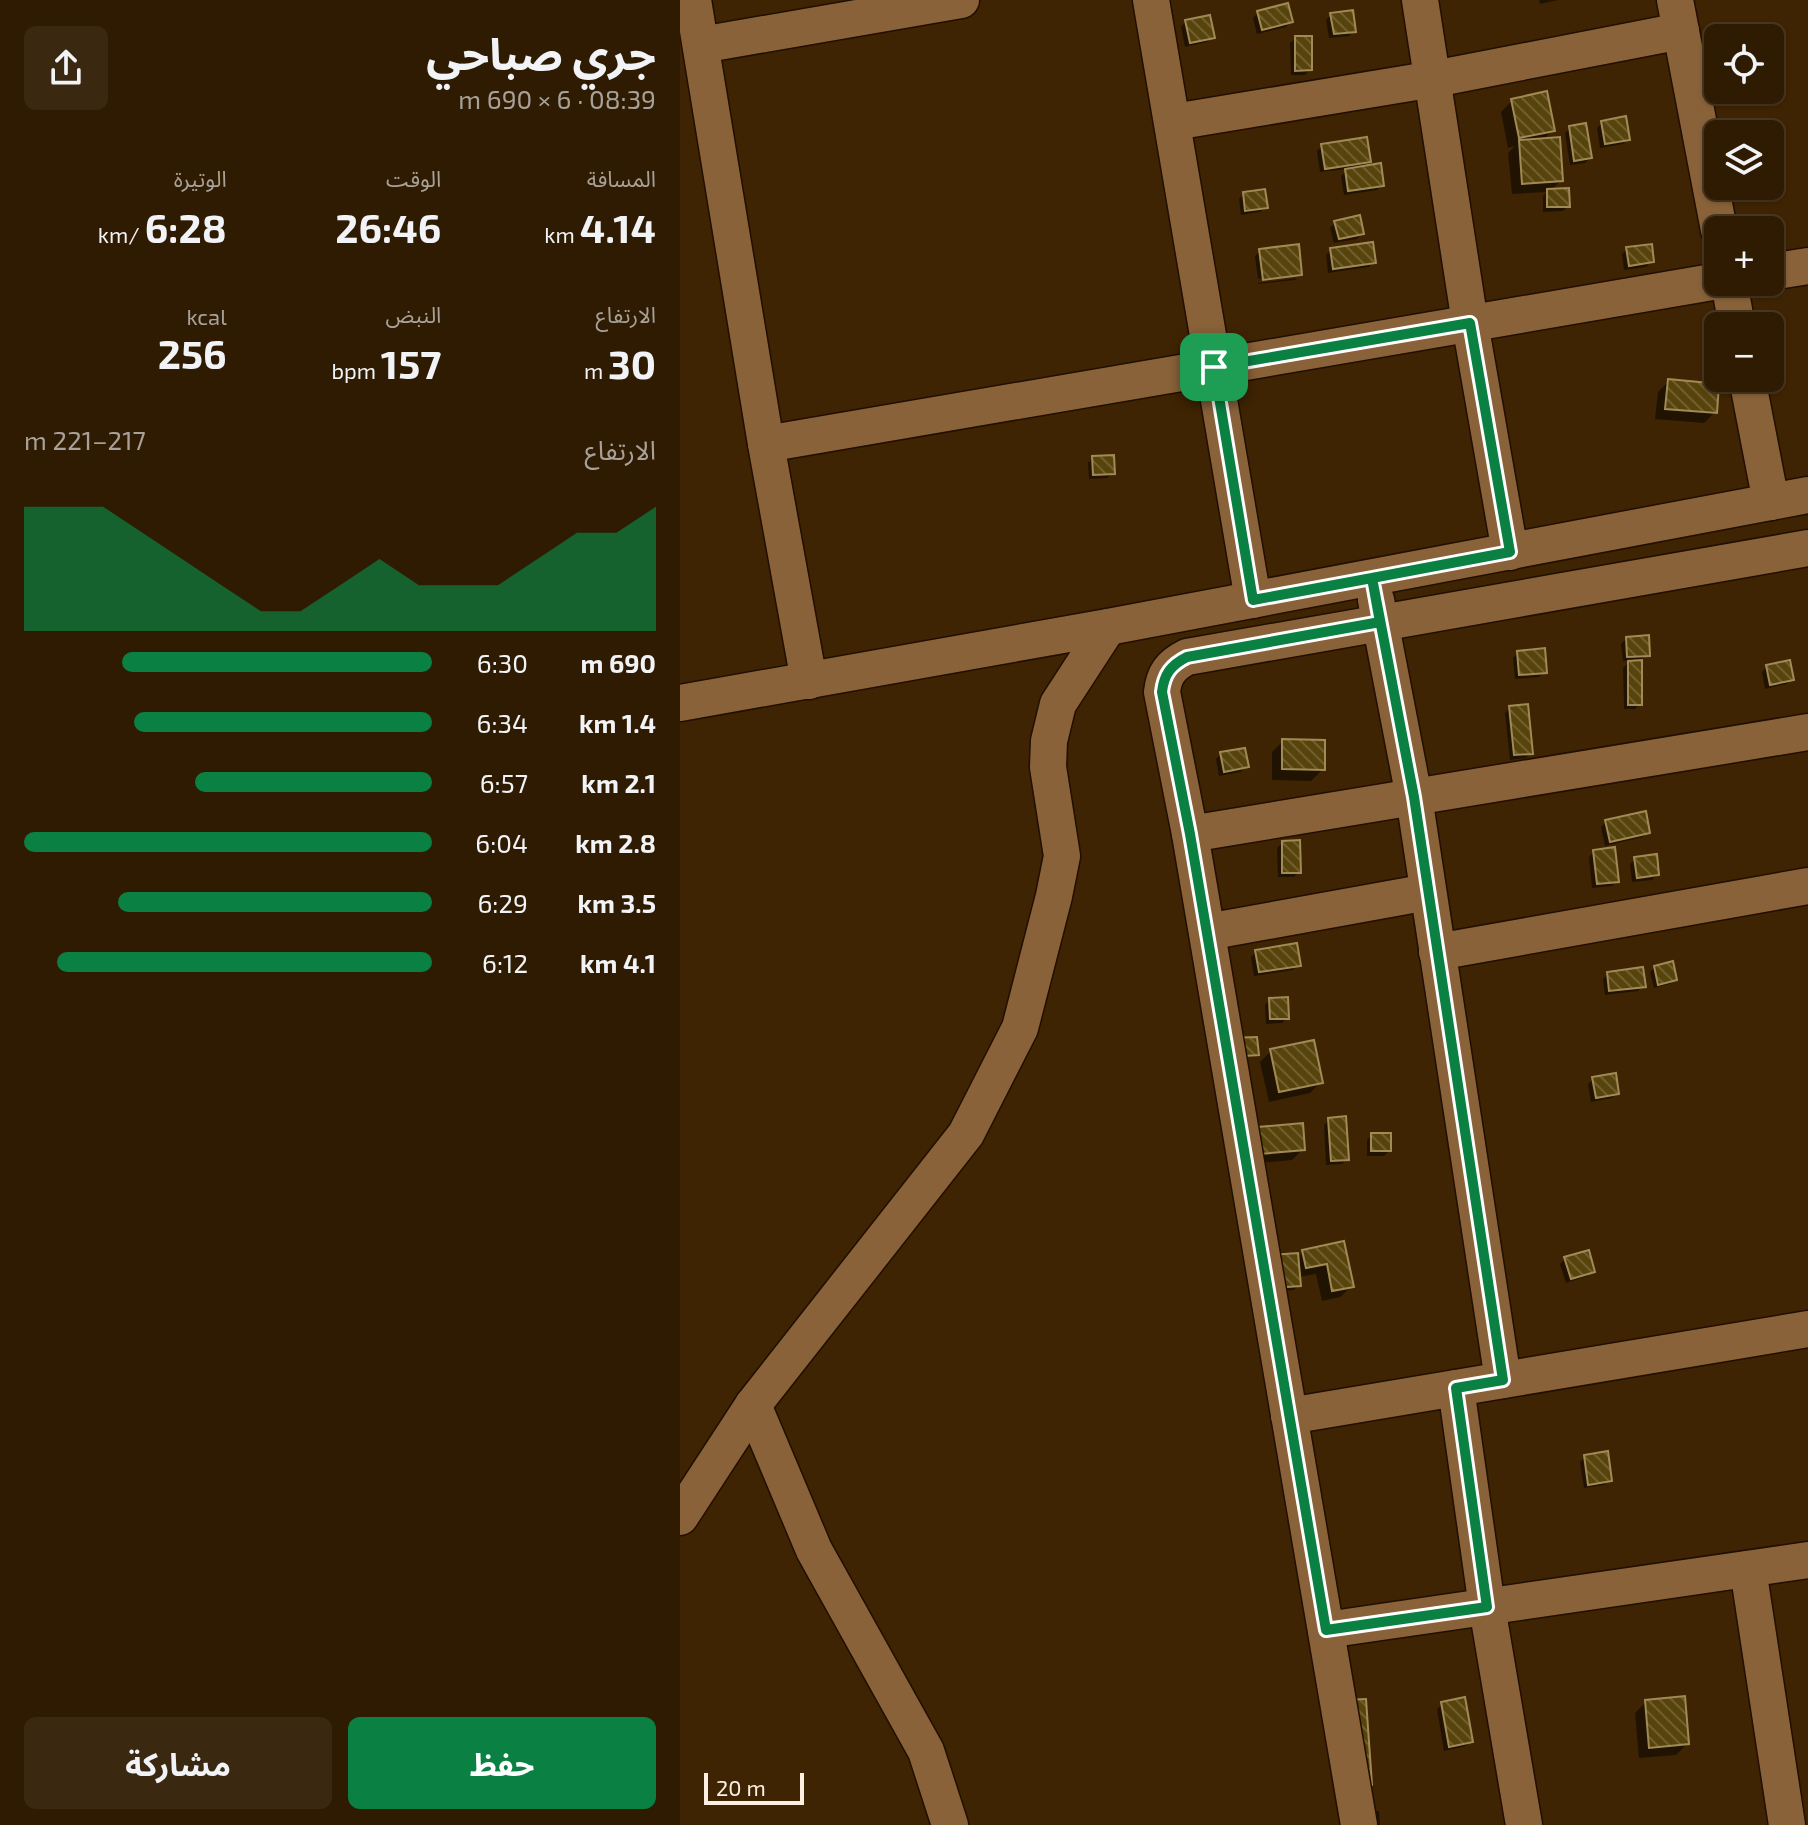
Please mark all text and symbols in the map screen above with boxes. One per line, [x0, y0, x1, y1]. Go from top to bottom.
map controls [1704, 24, 1784, 392]
button: locate [1704, 24, 1784, 104]
button: share [24, 26, 108, 110]
text: جري صباحي [426, 26, 656, 79]
text: 08:39 · 6 × 690 m [458, 83, 656, 114]
button: layers [1704, 120, 1784, 200]
text: الوتيرة [174, 165, 227, 191]
text: الوقت [386, 165, 441, 191]
text: المسافة [587, 165, 656, 191]
text: 6:28 [145, 203, 227, 251]
text: 26:46 [335, 203, 441, 251]
text: 4.14 [580, 203, 656, 251]
button: + [1704, 216, 1784, 296]
text: /km [98, 221, 145, 247]
text: km [544, 221, 580, 247]
text: النبض [386, 301, 441, 327]
text: الارتفاع [596, 301, 656, 327]
text: kcal [186, 303, 227, 329]
button: − [1704, 312, 1784, 392]
text: 256 [158, 329, 227, 377]
pin [1180, 333, 1248, 401]
text: 157 [381, 339, 441, 387]
text: 30 [608, 339, 656, 387]
icon: arrive [1192, 345, 1236, 389]
text: bpm [331, 357, 381, 383]
text: m [584, 357, 608, 383]
text: 217–221 m [24, 424, 146, 455]
text: الارتفاع [585, 434, 656, 465]
text: 6:30 [477, 647, 528, 678]
text: 690 m [580, 647, 656, 678]
text: 6:34 [477, 707, 528, 738]
text: 1.4 km [579, 707, 656, 738]
text: 6:57 [480, 767, 528, 798]
text: 2.1 km [581, 767, 656, 798]
text: 6:04 [475, 827, 528, 858]
text: 2.8 km [575, 827, 656, 858]
text: 6:29 [478, 887, 528, 918]
text: 3.5 km [577, 887, 656, 918]
text: 6:12 [482, 947, 528, 978]
text: 4.1 km [580, 947, 656, 978]
button: مشاركة [24, 1717, 332, 1809]
button: حفظ [348, 1717, 656, 1809]
scale bar [704, 1769, 804, 1805]
text: 20 m [716, 1774, 766, 1800]

